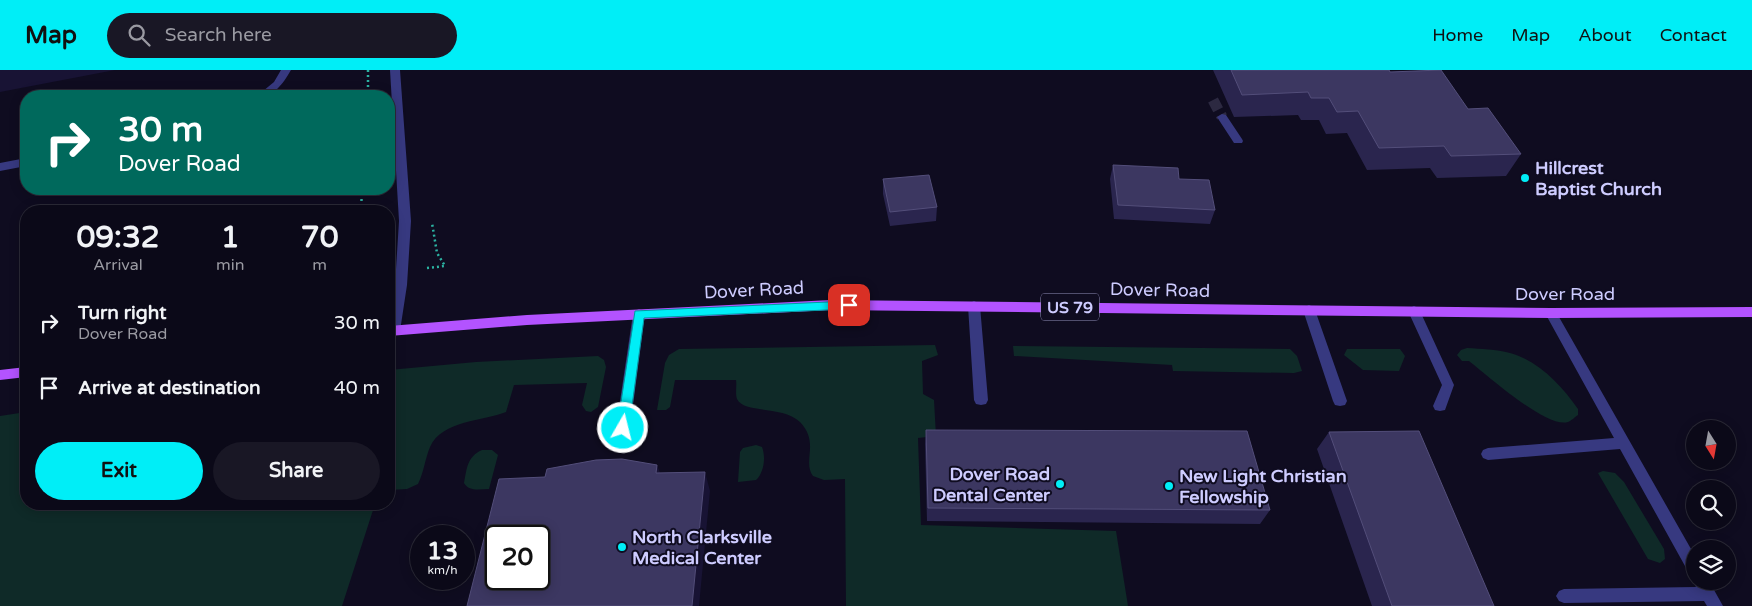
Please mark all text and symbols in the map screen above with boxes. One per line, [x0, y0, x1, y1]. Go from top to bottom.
search box [107, 13, 457, 58]
text: Map [25, 21, 77, 50]
icon: search [125, 21, 153, 49]
text: Search here [165, 24, 272, 46]
text: Home [1432, 24, 1483, 46]
text: Map [1511, 24, 1550, 46]
text: About [1578, 24, 1632, 46]
text: Contact [1660, 24, 1727, 46]
text: 30 m [118, 109, 203, 151]
icon: right [35, 110, 100, 175]
text: Dover Road [118, 151, 241, 177]
place label: Hillcrest Baptist Church [1535, 157, 1662, 200]
marker: Hillcrest Baptist Church [1519, 172, 1531, 184]
text: 09:32 [76, 219, 160, 256]
text: 1 [221, 219, 240, 256]
text: 70 [301, 219, 339, 256]
text: Arrival [93, 255, 143, 275]
text: min [216, 255, 244, 275]
text: m [312, 255, 327, 275]
street label: Dover Road [703, 276, 805, 304]
street label: Dover Road [1110, 278, 1210, 302]
street label: Dover Road [1515, 283, 1615, 305]
pin [828, 284, 870, 326]
icon: arrive [835, 291, 863, 319]
road number: US 79 [1041, 293, 1099, 320]
text: Turn right [78, 302, 166, 324]
icon: right [35, 309, 63, 337]
text: 30 m [334, 312, 380, 334]
text: Dover Road [78, 324, 167, 344]
icon: arrive [35, 374, 63, 402]
text: Arrive at destination [78, 377, 261, 399]
text: 40 m [334, 377, 380, 399]
position arrow [596, 401, 648, 453]
north arrow [1686, 420, 1736, 470]
map controls [1686, 420, 1736, 590]
button: Exit [35, 442, 203, 500]
button: Share [213, 442, 380, 500]
place label: Dover Road Dental Center [933, 463, 1051, 506]
place label: New Light Christian Fellowship [1179, 465, 1347, 508]
marker: Dover Road Dental Center [1054, 478, 1066, 490]
marker: New Light Christian Fellowship [1163, 480, 1175, 492]
button: search [1686, 480, 1736, 530]
speed limit sign: 20 [485, 525, 550, 590]
place label: North Clarksville Medical Center [632, 526, 772, 569]
text: 13 [427, 536, 458, 566]
button: layers [1686, 540, 1736, 590]
marker: North Clarksville Medical Center [616, 541, 628, 553]
text: km/h [427, 563, 458, 577]

